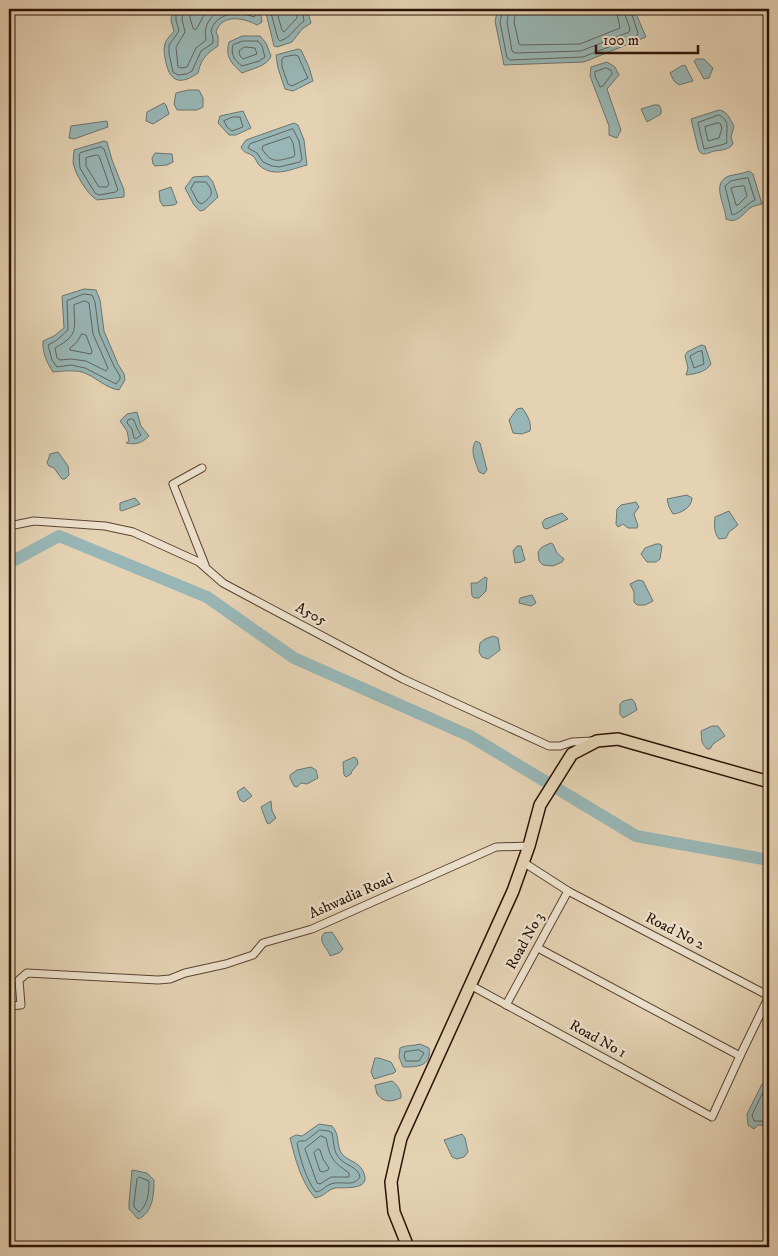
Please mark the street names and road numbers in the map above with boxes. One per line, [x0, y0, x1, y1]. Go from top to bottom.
street label: A505 [292, 598, 330, 630]
street label: Ashwadia Road [306, 869, 397, 923]
street label: Road No 2 [642, 908, 708, 954]
street label: Road No 3 [502, 909, 548, 973]
street label: Road No 1 [566, 1016, 630, 1062]

